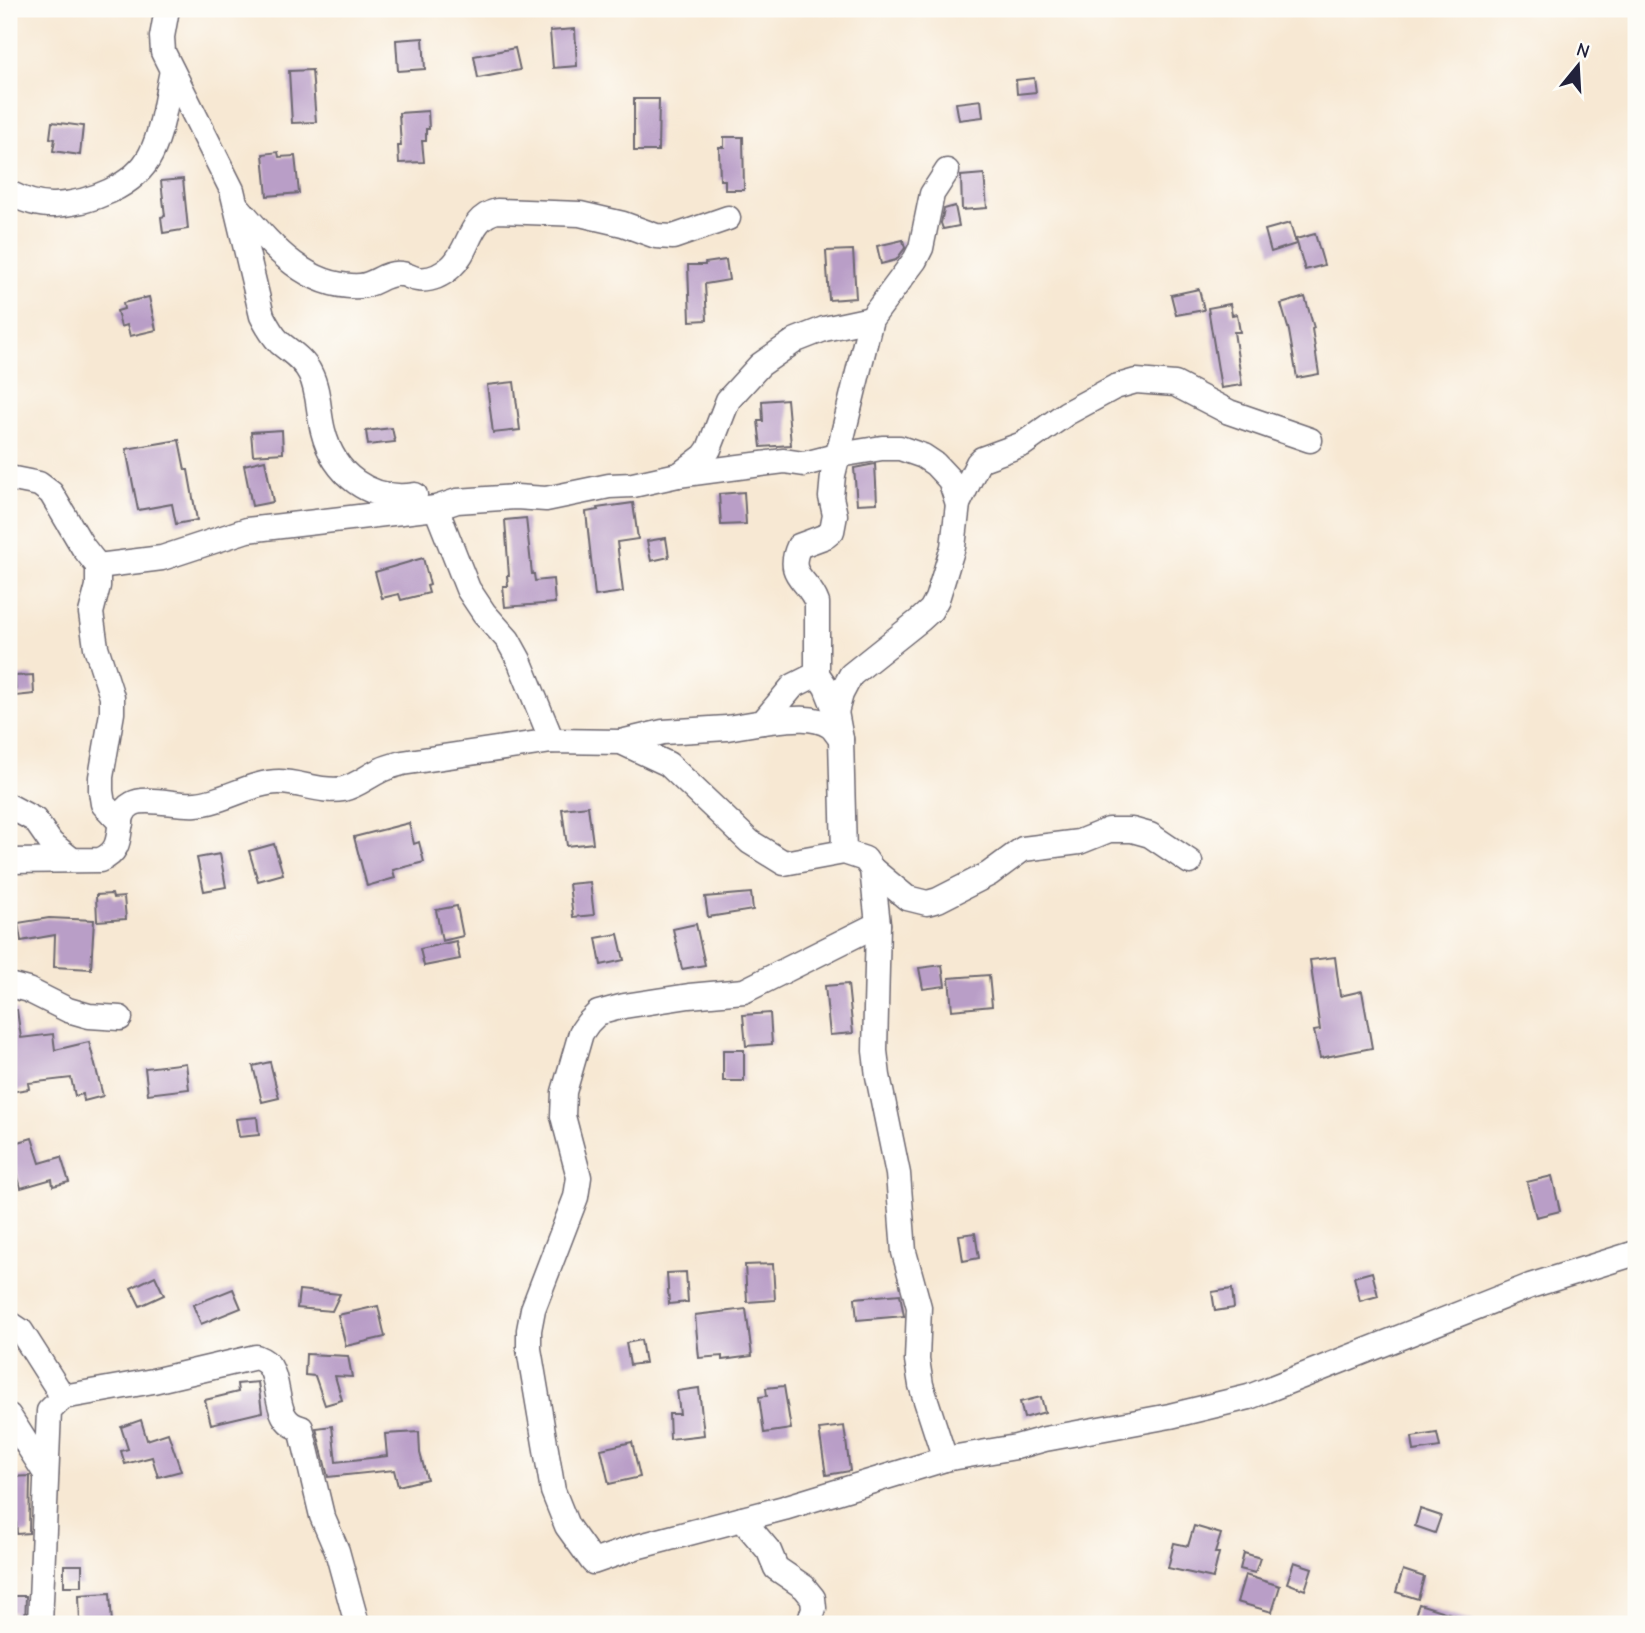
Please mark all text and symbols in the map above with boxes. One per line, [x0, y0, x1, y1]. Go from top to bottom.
north arrow [1544, 32, 1614, 102]
text: N [1574, 38, 1592, 63]

